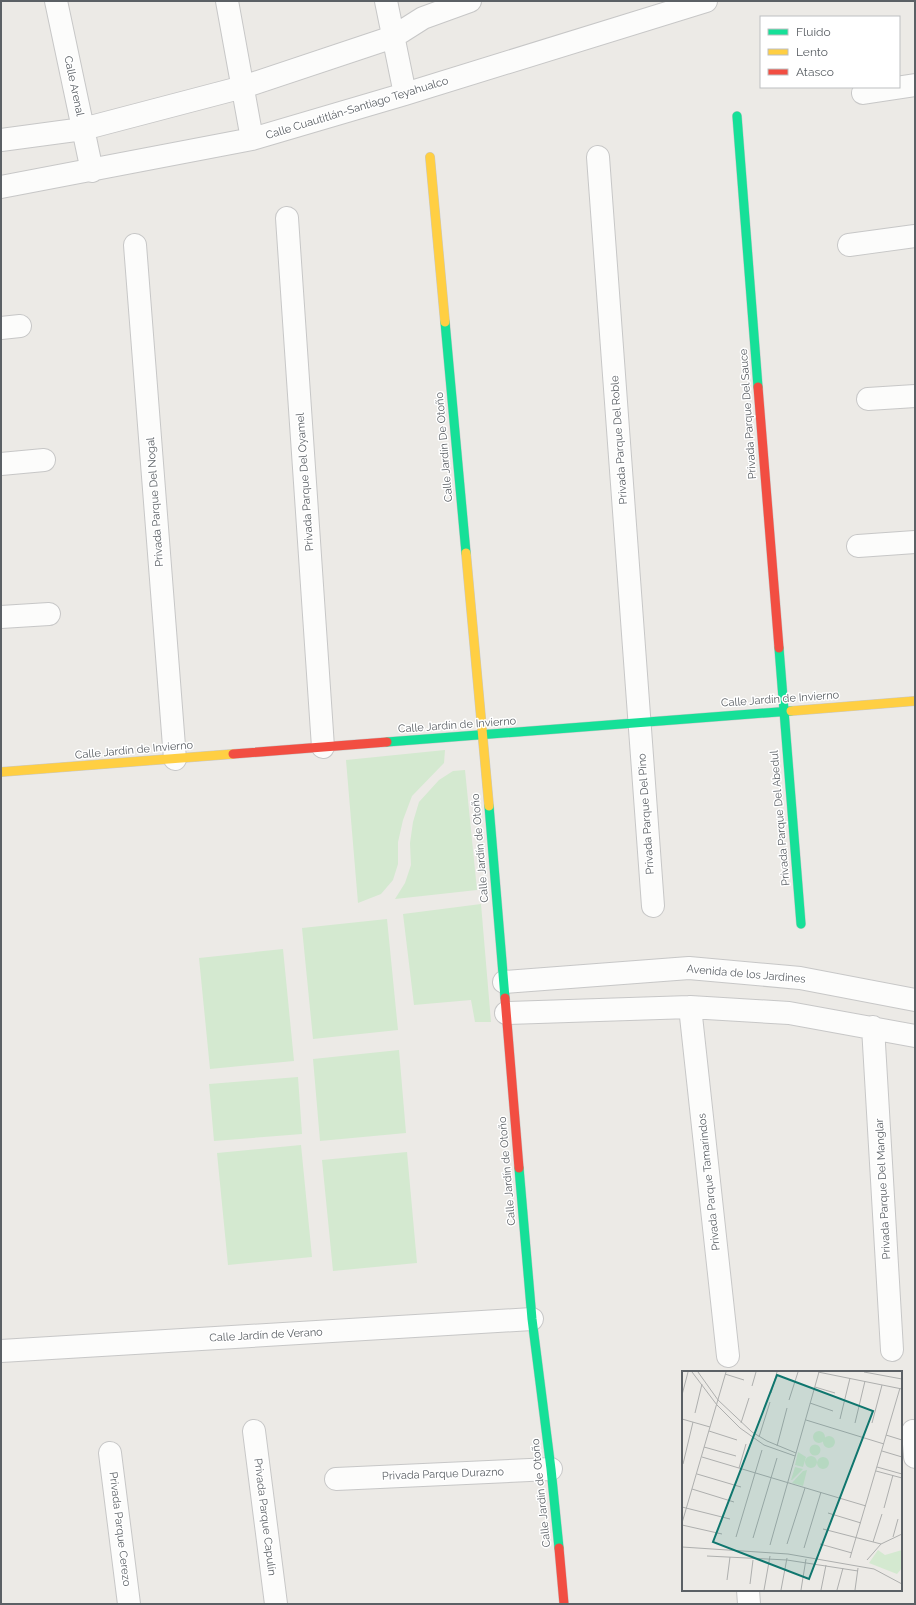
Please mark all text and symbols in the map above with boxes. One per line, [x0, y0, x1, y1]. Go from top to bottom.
legend [760, 16, 900, 88]
text: Fluido [796, 25, 831, 39]
text: Lento [796, 45, 828, 59]
street label: Calle Arenal [61, 55, 87, 117]
text: Atasco [796, 65, 834, 79]
street label: Calle Cuautitlán-Santiago Teyahualco [264, 74, 450, 142]
street label: Privada Parque Del Sauce [737, 348, 759, 480]
street label: Privada Parque Del Roble [608, 375, 630, 505]
street label: Calle Jardín De Otoño [433, 391, 455, 503]
street label: Privada Parque Del Oyamel [294, 412, 316, 552]
street label: Privada Parque Del Nogal [144, 437, 166, 567]
street label: Calle Jardín de Invierno [720, 688, 840, 710]
street label: Calle Jardín de Invierno [397, 714, 517, 736]
street label: Calle Jardín de Invierno [74, 738, 194, 762]
street label: Privada Parque Del Abedul [768, 750, 792, 886]
street label: Privada Parque Del Pino [635, 752, 657, 875]
street label: Calle Jardín de Otoño [469, 793, 491, 903]
street label: Avenida de los Jardines [686, 962, 806, 986]
street label: Privada Parque Tamarindos [695, 1113, 723, 1251]
street label: Calle Jardín de Otoño [496, 1116, 518, 1226]
street label: Privada Parque Del Manglar [873, 1118, 893, 1260]
street label: Calle Jardín de Verano [209, 1326, 323, 1344]
inset map [682, 1371, 902, 1591]
street label: Calle Jardín de Otoño [529, 1438, 553, 1548]
street label: Privada Parque Capulín [251, 1458, 279, 1576]
street label: Privada Parque Durazno [382, 1465, 505, 1483]
street label: Privada Parque Cerezo [107, 1471, 134, 1588]

